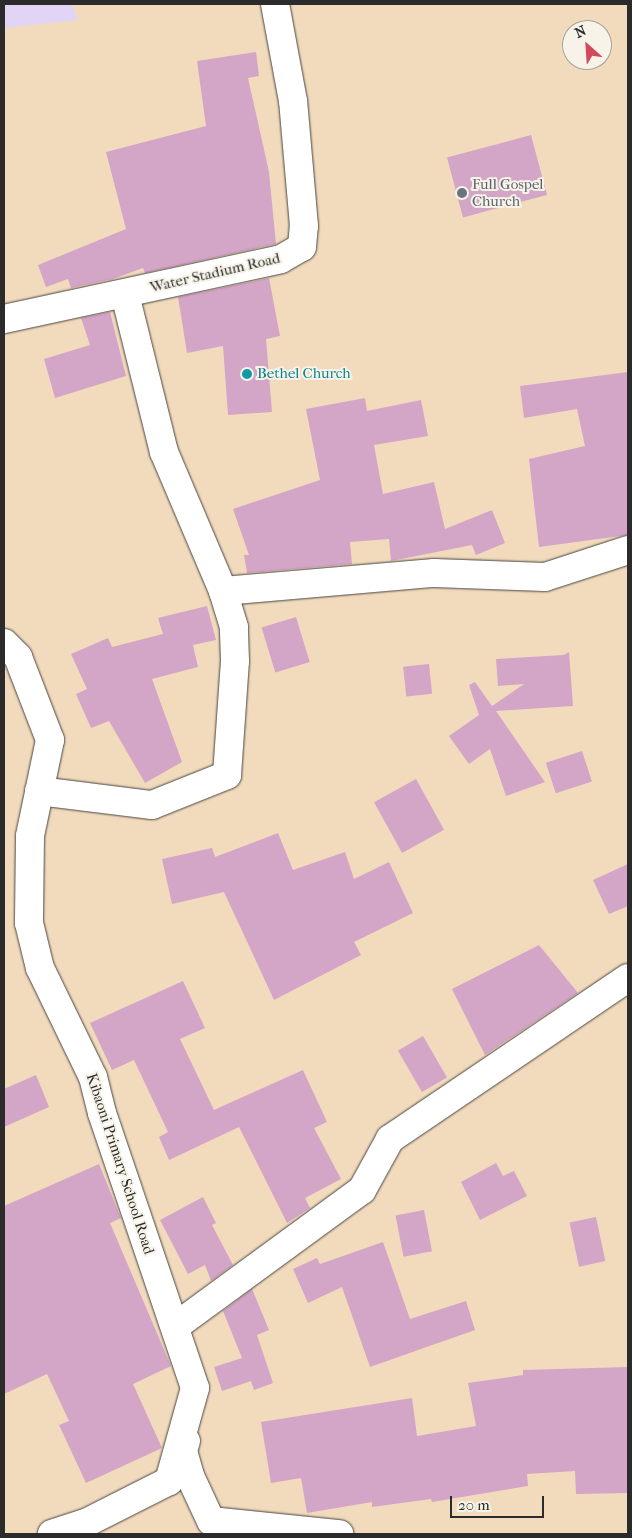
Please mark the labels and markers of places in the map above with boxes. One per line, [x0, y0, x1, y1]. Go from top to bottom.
place label: Full Gospel Church [472, 175, 543, 210]
marker: Full Gospel Church [456, 187, 468, 199]
place label: Bethel Church [257, 365, 351, 383]
marker: Bethel Church [241, 368, 253, 380]

